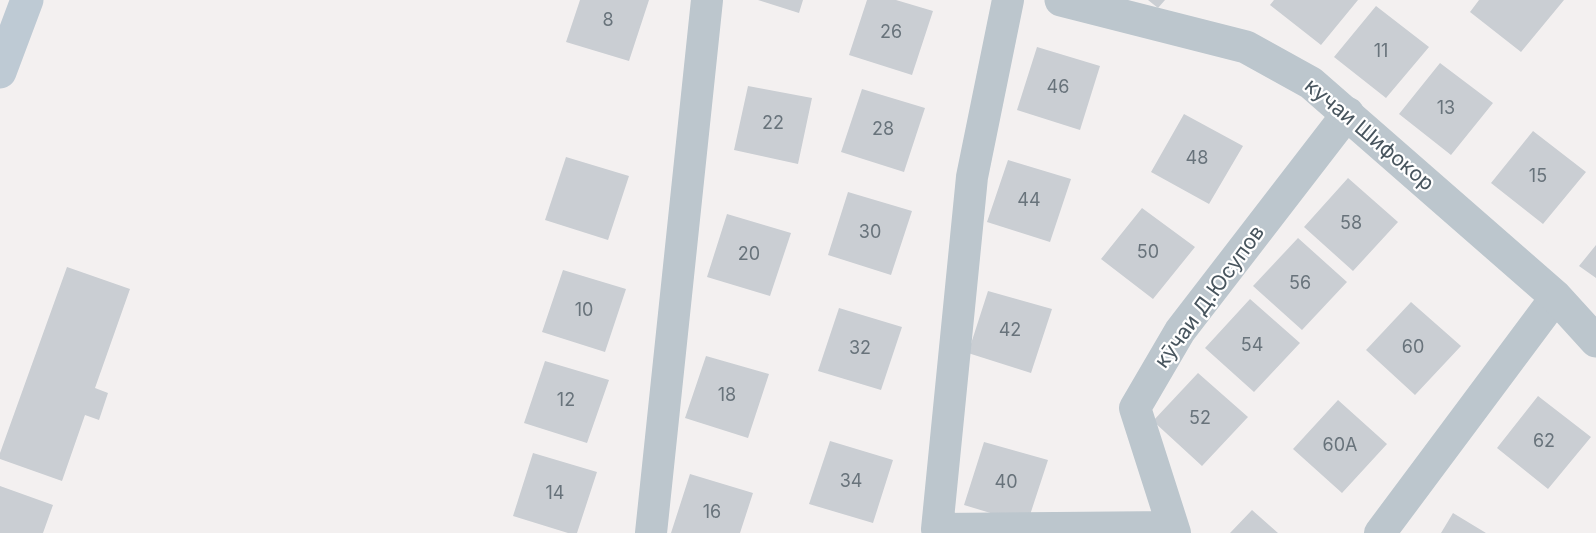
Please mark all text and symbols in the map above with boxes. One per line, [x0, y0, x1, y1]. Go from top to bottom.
house number: 8 [602, 10, 614, 32]
house number: 26 [880, 22, 902, 44]
house number: 11 [1374, 41, 1388, 63]
street label: кучаи Шифокор [1299, 74, 1439, 196]
house number: 46 [1047, 77, 1069, 99]
house number: 13 [1437, 98, 1455, 120]
house number: 22 [762, 113, 784, 135]
house number: 28 [872, 119, 894, 141]
house number: 48 [1186, 148, 1208, 170]
house number: 15 [1529, 166, 1547, 188]
house number: 44 [1017, 190, 1041, 212]
house number: 58 [1340, 213, 1362, 235]
street label: кӯчаи Д.Юсупов [1150, 221, 1270, 373]
house number: 30 [859, 222, 881, 244]
house number: 50 [1137, 242, 1159, 264]
house number: 20 [738, 244, 760, 266]
house number: 56 [1289, 273, 1311, 295]
house number: 10 [575, 300, 593, 322]
house number: 42 [999, 320, 1021, 342]
house number: 54 [1241, 335, 1263, 357]
house number: 60 [1402, 337, 1424, 359]
house number: 32 [849, 338, 871, 360]
house number: 18 [718, 385, 736, 407]
house number: 12 [557, 390, 575, 412]
house number: 52 [1189, 408, 1211, 430]
house number: 62 [1533, 431, 1555, 453]
house number: 60А [1323, 435, 1357, 457]
house number: 34 [840, 471, 862, 493]
house number: 40 [995, 472, 1017, 494]
house number: 14 [546, 483, 564, 505]
house number: 16 [703, 502, 721, 524]

